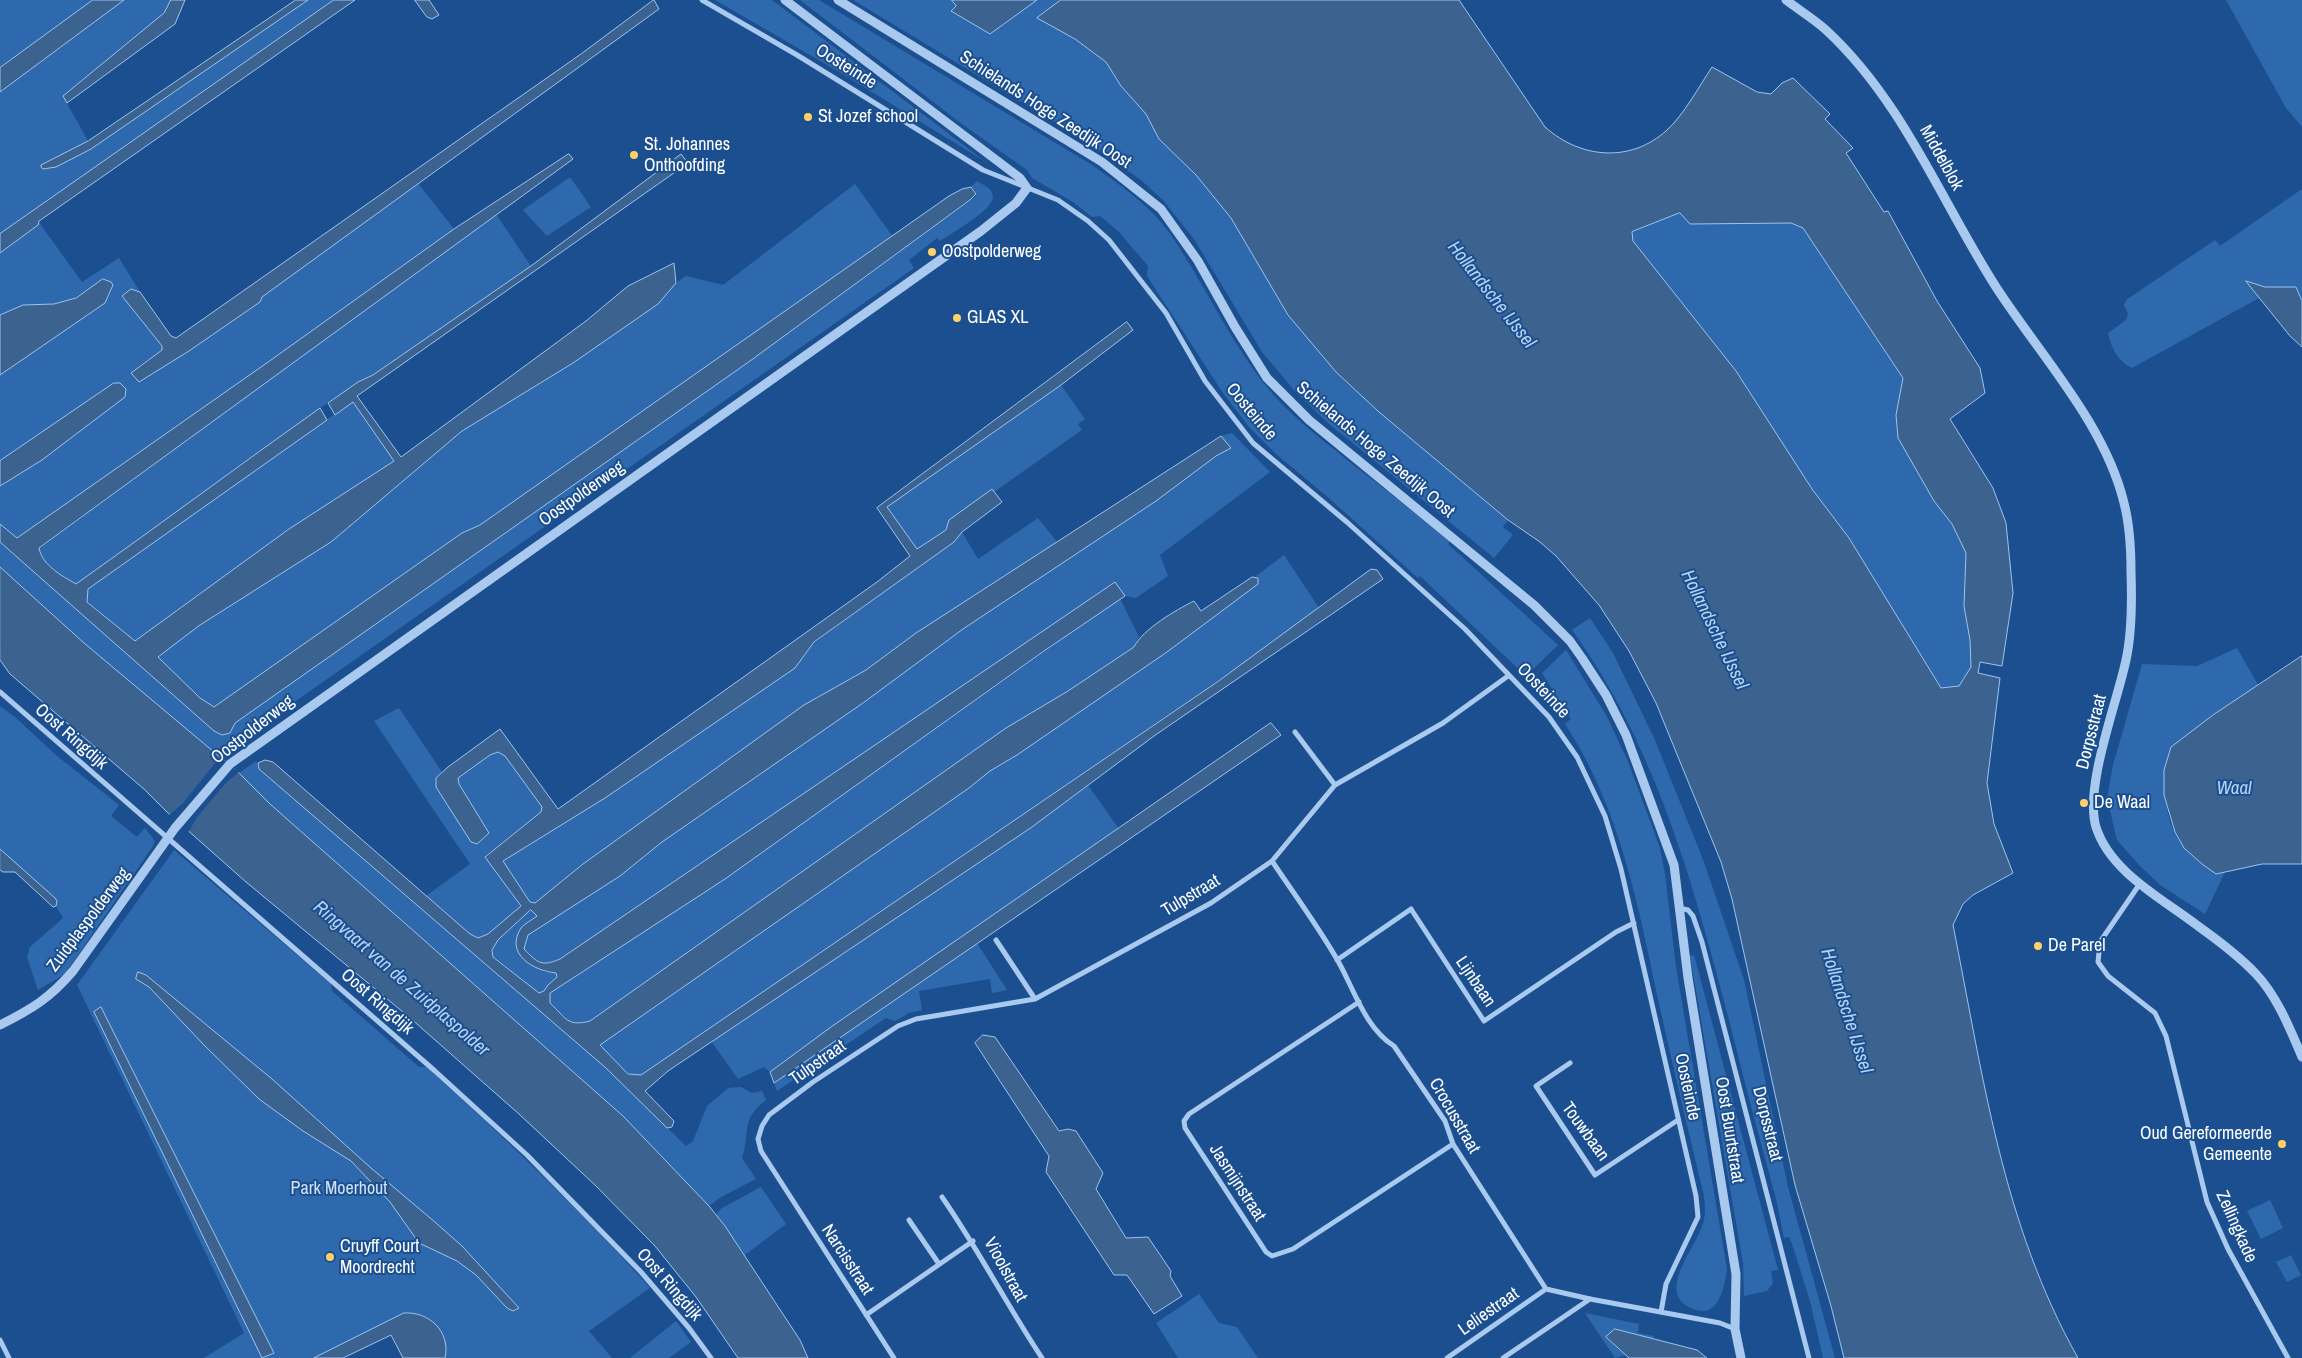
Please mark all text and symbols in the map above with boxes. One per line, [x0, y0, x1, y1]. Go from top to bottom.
street label: Oosteinde [811, 40, 881, 94]
street label: Schielands Hoge Zeedijk Oost [955, 46, 1135, 174]
place label: St Jozef school [818, 106, 918, 128]
marker: St Jozef school [802, 111, 814, 123]
street label: Middelblok [1914, 122, 1968, 194]
place label: St. Johannes Onthoofding [644, 134, 730, 176]
marker: St. Johannes Onthoofding [628, 149, 640, 161]
water label: Hollandsche IJssel [1442, 237, 1540, 353]
place label: Oostpolderweg [942, 241, 1041, 263]
marker: Oostpolderweg [926, 246, 938, 258]
place label: GLAS XL [967, 307, 1029, 329]
marker: GLAS XL [951, 312, 963, 324]
street label: Schielands Hoge Zeedijk Oost [1291, 377, 1459, 523]
street label: Oosteinde [1221, 379, 1281, 445]
street label: Oostpolderweg [535, 457, 629, 531]
water label: Hollandsche IJssel [1675, 567, 1753, 693]
street label: Oosteinde [1512, 659, 1574, 723]
street label: Oostpolderweg [207, 691, 299, 769]
street label: Dorpsstraat [2072, 692, 2112, 772]
street label: Oost Ringdijk [30, 700, 112, 774]
water label: Waal [2216, 778, 2252, 800]
place label: De Waal [2094, 792, 2150, 814]
marker: De Waal [2078, 797, 2090, 809]
street label: Zuidplaspolderweg [43, 864, 135, 976]
street label: Tulpstraat [1158, 870, 1224, 922]
water label: Ringvaart van de Zuidplaspolder [308, 896, 494, 1062]
place label: De Parel [2048, 935, 2105, 957]
marker: De Parel [2032, 940, 2044, 952]
water label: Hollandsche IJssel [1815, 946, 1877, 1076]
street label: Lijnbaan [1450, 952, 1500, 1012]
street label: Oost Ringdijk [336, 965, 418, 1039]
street label: Tulpstraat [785, 1036, 851, 1090]
street label: Oosteinde [1669, 1051, 1705, 1123]
street label: Crocusstraat [1424, 1074, 1484, 1158]
street label: Oost Buurtstraat [1710, 1075, 1748, 1185]
street label: Dorpsstraat [1747, 1084, 1787, 1164]
street label: Touwbaan [1556, 1098, 1614, 1166]
place label: Oud Gereformeerde Gemeente [2140, 1123, 2272, 1166]
marker: Oud Gereformeerde Gemeente [2276, 1138, 2288, 1150]
street label: Jasmijnstraat [1204, 1140, 1270, 1226]
park label: Park Moerhout [291, 1178, 387, 1200]
street label: Zellingkade [2211, 1188, 2261, 1266]
street label: Narcisstraat [816, 1221, 878, 1299]
street label: Vioolstraat [979, 1234, 1031, 1306]
place label: Cruyff Court Moordrecht [340, 1236, 419, 1278]
street label: Oost Ringdijk [632, 1244, 706, 1326]
marker: Cruyff Court Moordrecht [324, 1251, 336, 1263]
street label: Leliestraat [1455, 1283, 1523, 1341]

